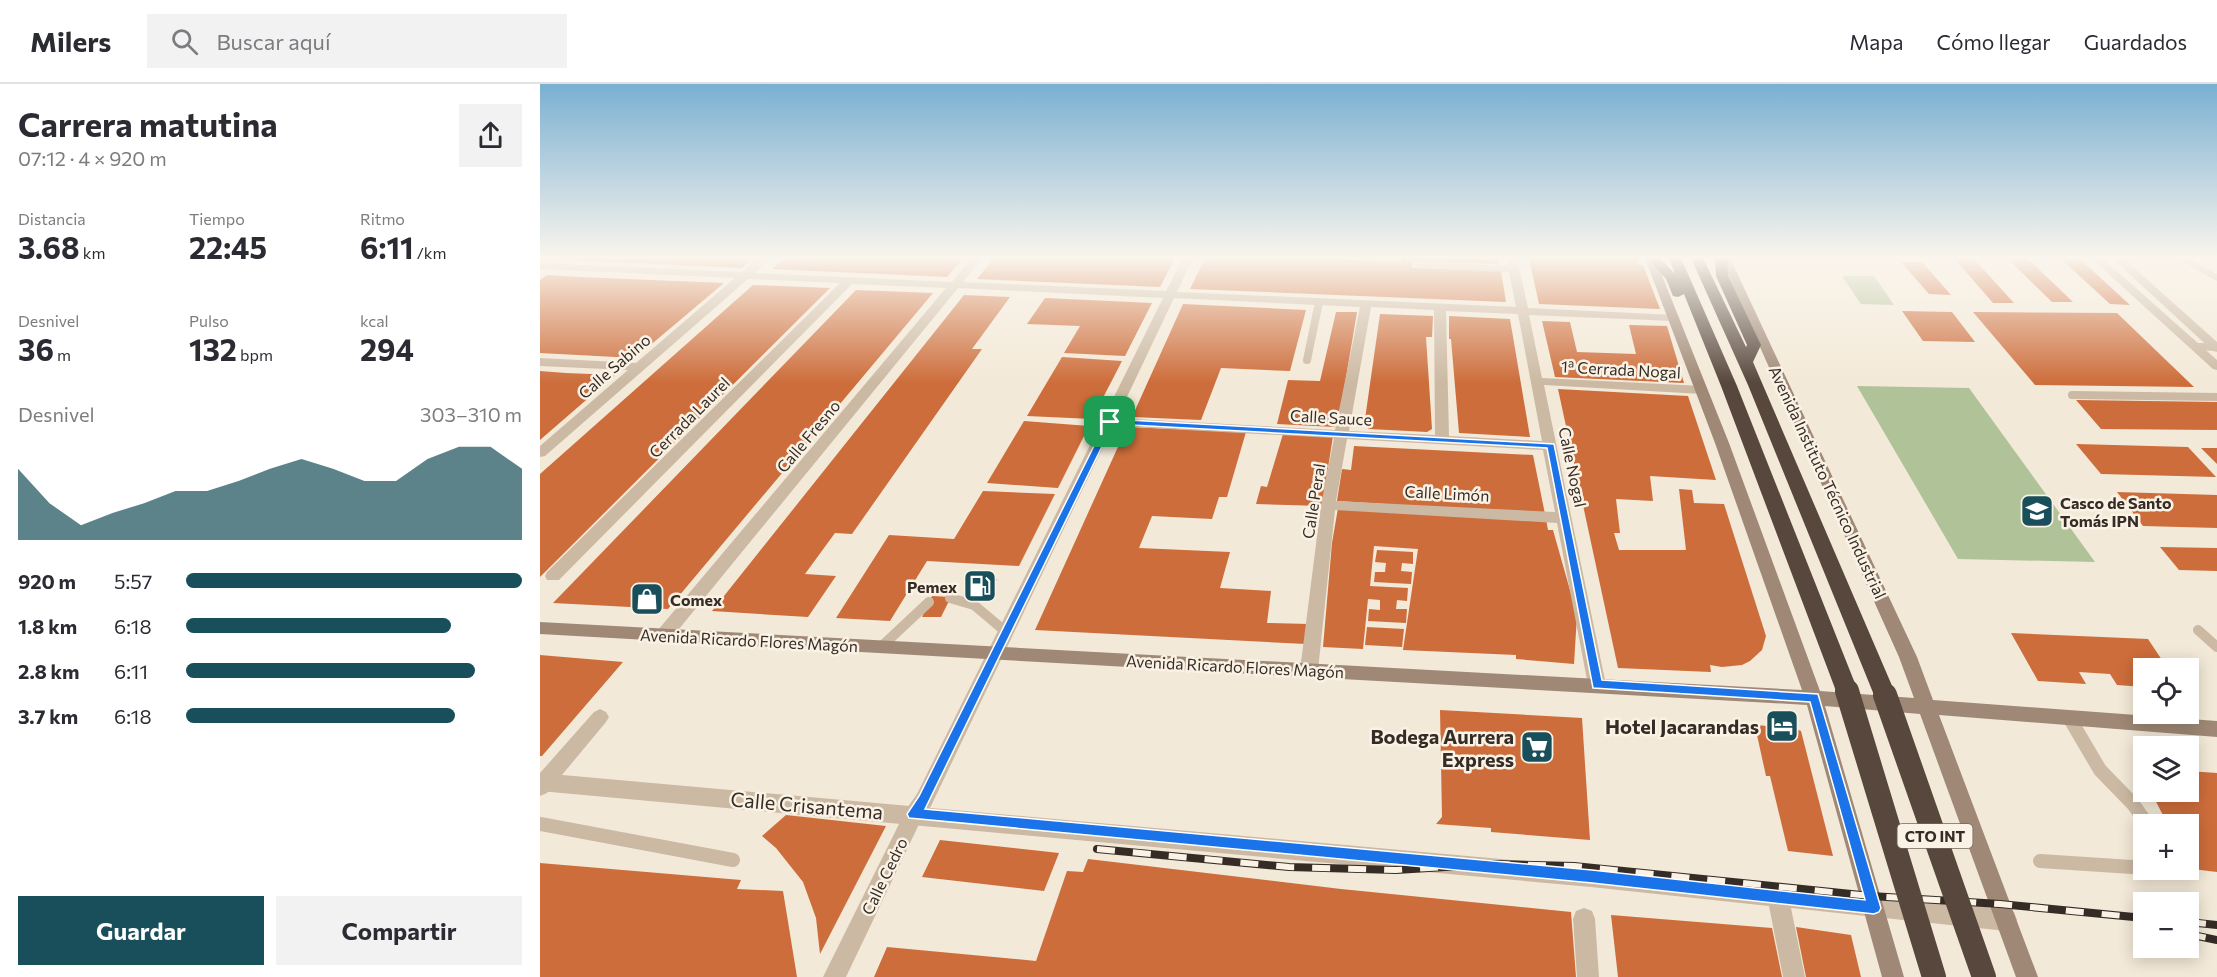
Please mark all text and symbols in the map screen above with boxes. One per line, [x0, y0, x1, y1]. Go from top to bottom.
search box [147, 14, 567, 68]
text: Milers [30, 24, 111, 58]
icon: search [168, 25, 201, 58]
text: Buscar aquí [216, 28, 331, 55]
text: Mapa [1849, 29, 1904, 54]
text: Cómo llegar [1937, 29, 2051, 54]
text: Guardados [2084, 29, 2187, 54]
text: Carrera matutina [18, 103, 278, 144]
button: share [459, 104, 522, 167]
text: 07:12 · 4 × 920 m [18, 146, 167, 170]
text: Distancia [18, 209, 86, 228]
text: Tiempo [189, 209, 245, 228]
text: Ritmo [360, 209, 405, 228]
text: 3.68 [18, 228, 80, 265]
text: 22:45 [189, 228, 267, 265]
text: 6:11 [360, 228, 414, 265]
text: km [80, 243, 105, 262]
text: /km [414, 243, 446, 262]
text: Desnivel [18, 311, 79, 330]
text: Pulso [189, 311, 229, 330]
text: kcal [360, 311, 389, 330]
text: 36 [18, 330, 54, 367]
text: 132 [189, 330, 237, 367]
text: 294 [360, 330, 414, 367]
street label: Calle Sabino [574, 330, 654, 402]
text: m [54, 345, 71, 364]
text: bpm [237, 345, 273, 364]
street label: 1ª Cerrada Nogal [1561, 356, 1681, 382]
street label: Avenida Instituto Técnico Industrial [1766, 363, 1890, 601]
street label: Cerrada Laurel [645, 373, 733, 461]
street label: Calle Fresno [772, 396, 844, 476]
pin [1084, 396, 1135, 447]
text: Desnivel [18, 402, 95, 426]
text: 303–310 m [420, 402, 522, 426]
icon: arrive [1093, 405, 1126, 438]
street label: Calle Sauce [1290, 405, 1372, 429]
street label: Calle Nogal [1555, 425, 1591, 509]
street label: Calle Peral [1298, 462, 1328, 540]
street label: Calle Limón [1404, 481, 1490, 505]
school or university icon: Casco de Santo Tomás IPN [2019, 493, 2055, 529]
place label: Casco de Santo Tomás IPN [2060, 493, 2172, 530]
fuel station icon: Pemex [962, 568, 998, 604]
text: 920 m [18, 569, 76, 593]
text: 5:57 [114, 569, 152, 593]
place label: Pemex [907, 577, 957, 596]
shop icon: Comex [629, 581, 665, 617]
place label: Comex [670, 590, 722, 609]
text: 1.8 km [18, 614, 77, 638]
text: 6:18 [114, 614, 152, 638]
street label: Avenida Ricardo Flores Magón [639, 625, 859, 655]
street label: Avenida Ricardo Flores Magón [1125, 651, 1345, 681]
map controls [2133, 658, 2199, 958]
button: locate [2133, 658, 2199, 724]
text: 2.8 km [18, 659, 80, 683]
text: 6:11 [114, 659, 148, 683]
text: 3.7 km [18, 704, 78, 728]
text: 6:18 [114, 704, 152, 728]
hotel icon: Hotel Jacarandas [1764, 708, 1800, 744]
place label: Hotel Jacarandas [1605, 714, 1759, 738]
place label: Bodega Aurrera Express [1370, 724, 1514, 771]
supermarket icon: Bodega Aurrera Express [1519, 729, 1555, 765]
button: layers [2133, 736, 2199, 802]
street label: Calle Crisantema [730, 786, 884, 824]
button: + [2133, 814, 2199, 880]
road number: CTO INT [1898, 824, 1972, 848]
street label: Calle Cedro [857, 834, 911, 918]
button: − [2133, 892, 2199, 958]
button: Guardar [18, 896, 264, 965]
button: Compartir [276, 896, 522, 965]

